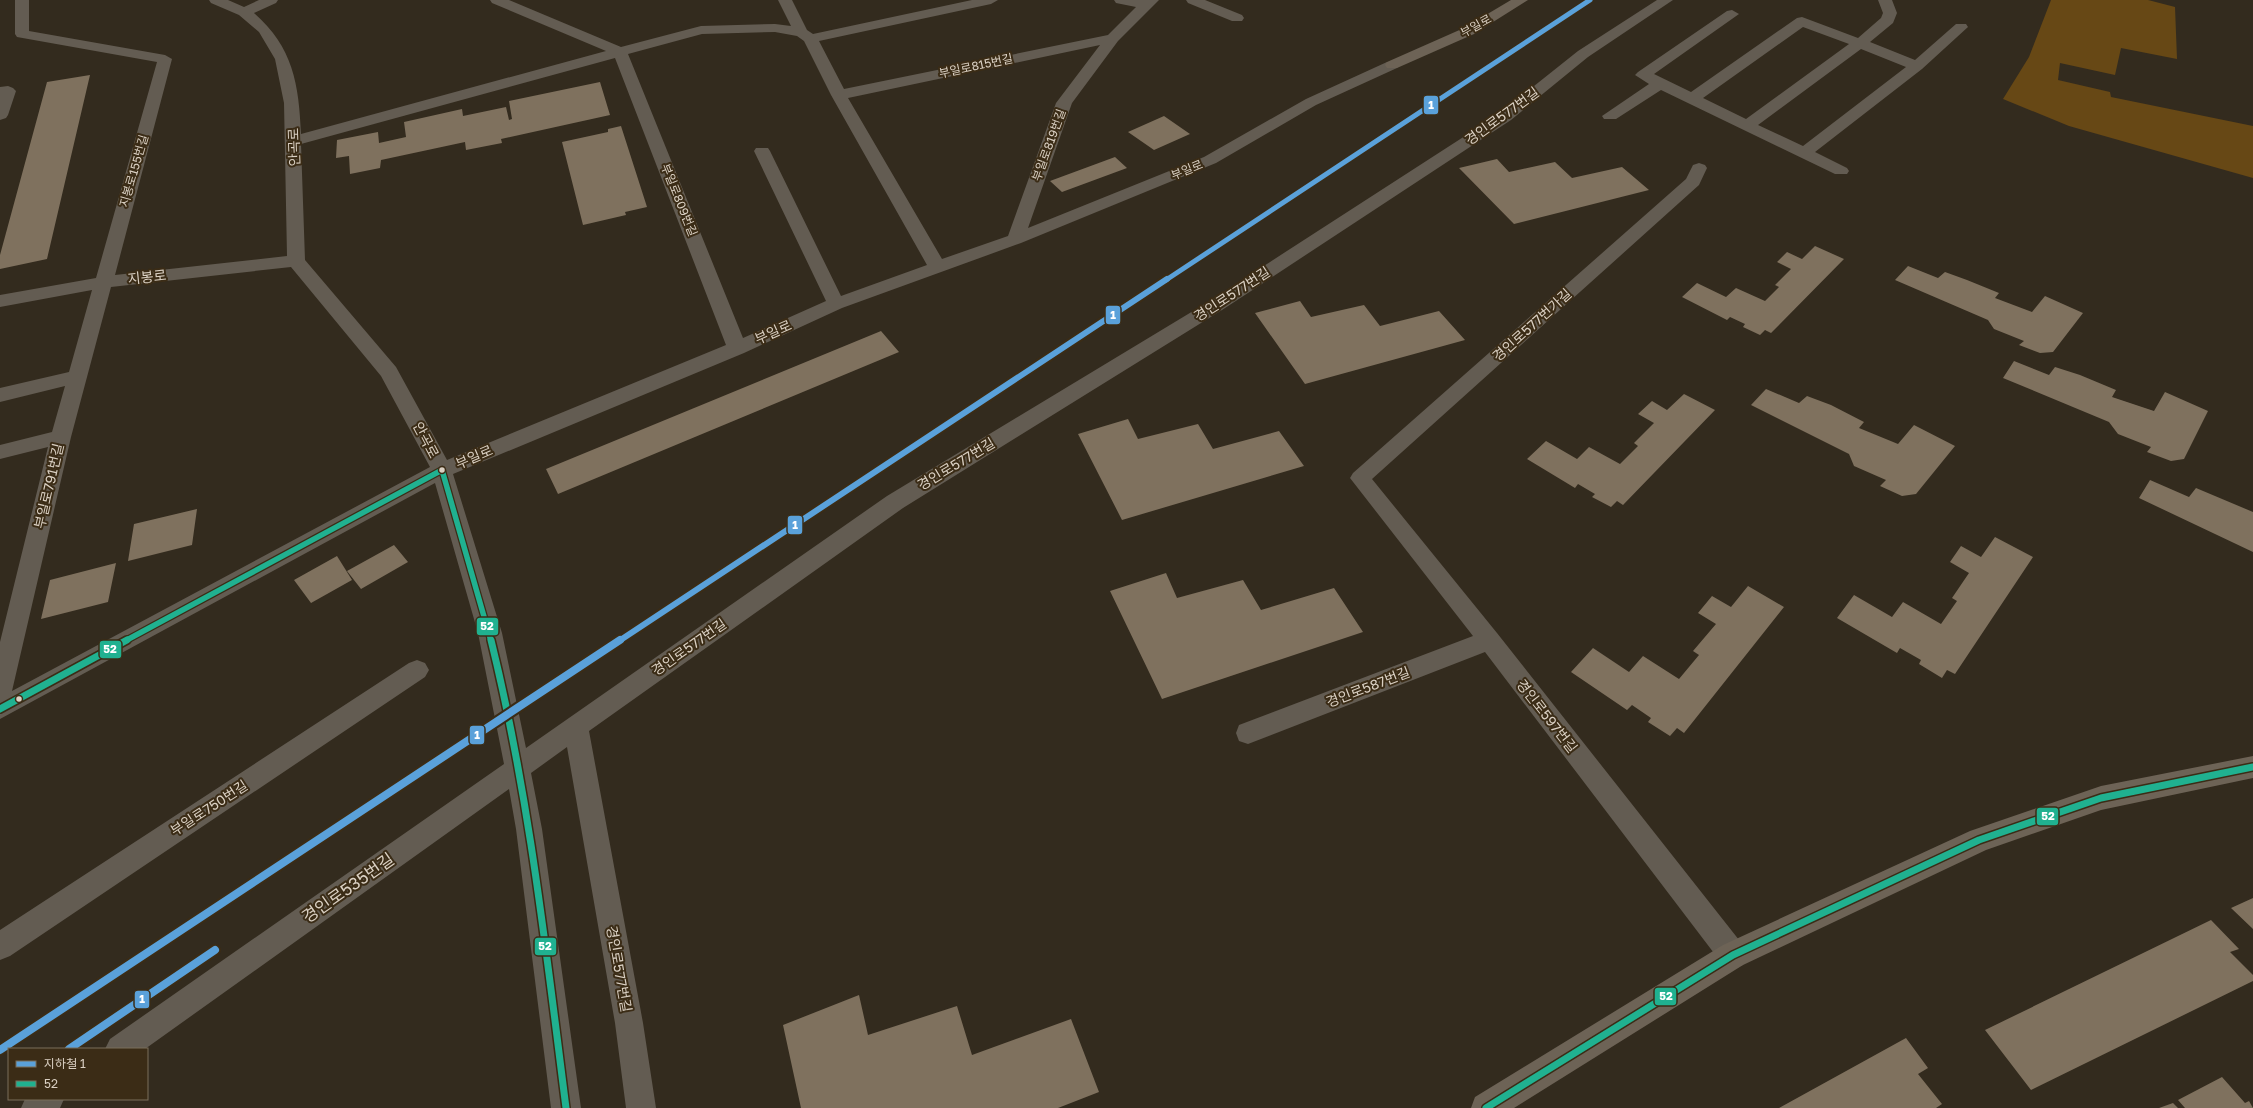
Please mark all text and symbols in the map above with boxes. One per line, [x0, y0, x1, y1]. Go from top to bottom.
street label: 부일로 [1458, 11, 1494, 40]
street label: 부일로815번길 [938, 50, 1014, 81]
street label: 경인로577번길 [1461, 83, 1542, 148]
line badge: 1 [1423, 95, 1439, 115]
text: 1 [1428, 98, 1434, 111]
street label: 부일로819번길 [1029, 107, 1069, 183]
street label: 안곡로 [284, 127, 303, 167]
street label: 지봉로155번길 [116, 133, 151, 209]
street label: 부일로 [1169, 156, 1205, 183]
street label: 부일로809번길 [658, 161, 701, 238]
street label: 경인로577번길 [1190, 263, 1273, 325]
street label: 지봉로 [127, 266, 167, 287]
street label: 경인로577번가길 [1489, 285, 1575, 364]
line badge: 1 [1105, 305, 1121, 325]
text: 1 [1110, 308, 1116, 321]
street label: 부일로 [752, 316, 794, 347]
street label: 안곡로 [410, 419, 443, 461]
street label: 경인로577번길 [914, 434, 998, 493]
street label: 부일로 [453, 441, 495, 472]
street label: 부일로791번길 [30, 442, 67, 530]
unlabelled marker [437, 465, 447, 475]
line badge: 1 [787, 515, 803, 535]
text: 1 [792, 518, 798, 531]
street label: 경인로577번길 [648, 615, 729, 679]
line badge: 52 [476, 617, 499, 636]
text: 52 [480, 619, 494, 632]
line badge: 52 [99, 640, 122, 659]
text: 52 [103, 642, 117, 655]
street label: 경인로587번길 [1323, 663, 1412, 710]
street label: 경인로597번길 [1513, 676, 1581, 756]
unlabelled marker [14, 694, 24, 704]
line badge: 1 [469, 725, 485, 745]
text: 1 [474, 728, 480, 741]
street label: 부일로750번길 [167, 776, 251, 839]
line badge: 52 [2036, 807, 2059, 826]
text: 52 [2041, 809, 2055, 822]
street label: 경인로535번길 [298, 848, 398, 927]
street label: 경인로577번길 [604, 924, 635, 1013]
line badge: 52 [534, 937, 557, 956]
text: 52 [538, 939, 552, 952]
line badge: 52 [1654, 987, 1677, 1006]
text: 52 [1659, 989, 1673, 1002]
line badge: 1 [134, 990, 150, 1009]
text: 1 [139, 992, 145, 1005]
legend [8, 1048, 148, 1100]
text: 지하철 1 [44, 1056, 86, 1071]
text: 52 [44, 1076, 58, 1091]

